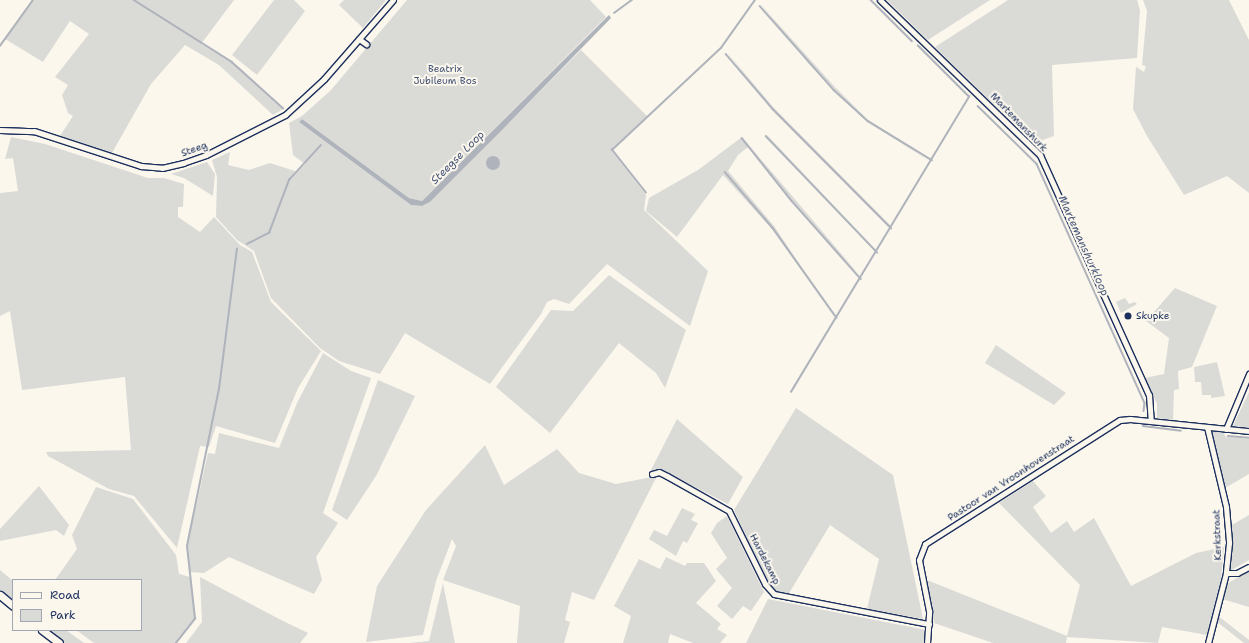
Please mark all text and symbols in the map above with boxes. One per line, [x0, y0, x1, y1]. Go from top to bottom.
park label: Beatrix Jubileum Bos [413, 62, 477, 86]
street label: Martemanshurk [988, 90, 1050, 154]
water label: Steegse Loop [428, 128, 488, 188]
street label: Steeg [179, 139, 209, 159]
water label: Martemanshurkloop [1055, 194, 1111, 298]
place label: Skupke [1136, 310, 1169, 322]
marker: Skupke [1123, 311, 1133, 321]
street label: Pastoor van Vroonhovenstraat [945, 432, 1077, 524]
street label: Kerkstraat [1210, 509, 1224, 561]
street label: Hardekamp [747, 532, 783, 586]
legend [12, 579, 142, 631]
text: Road [50, 587, 80, 603]
text: Park [50, 607, 76, 623]

